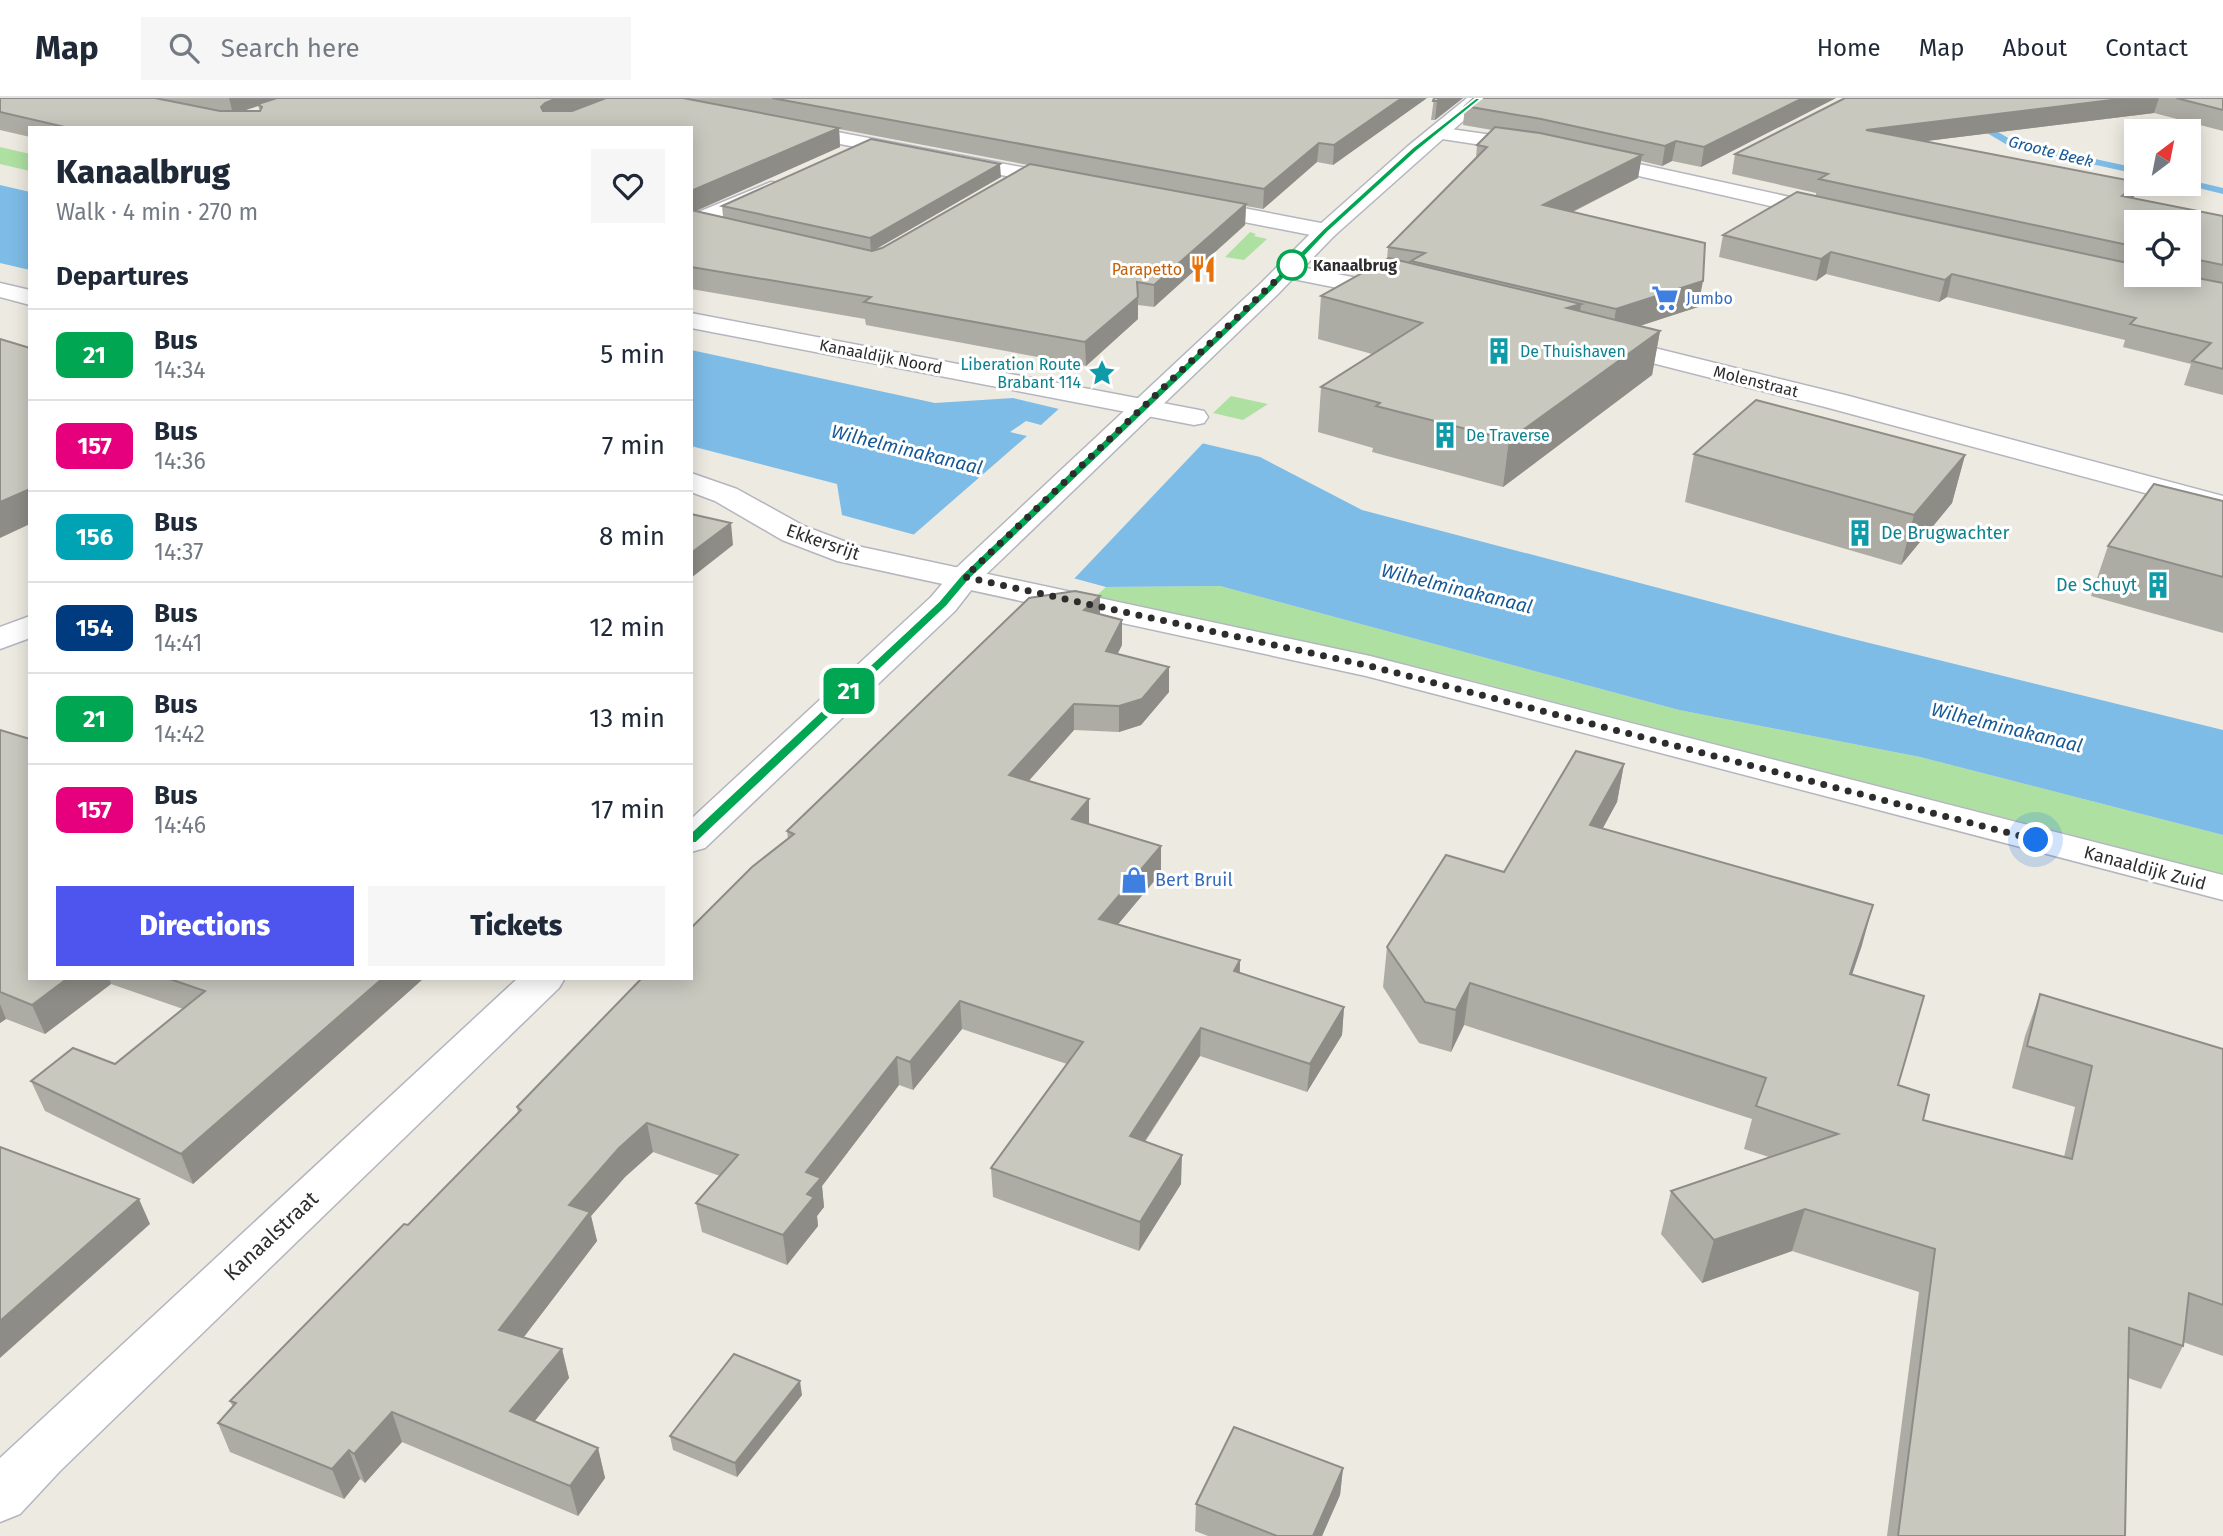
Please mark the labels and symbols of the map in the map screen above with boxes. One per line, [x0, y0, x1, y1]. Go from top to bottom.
north arrow [2124, 119, 2202, 196]
water label: Groote Beek [2007, 132, 2096, 171]
marker: Kanaalbrug [1277, 250, 1307, 280]
restaurant icon: Parapetto [1188, 254, 1218, 284]
place label: Kanaalbrug [1313, 256, 1397, 275]
place label: Parapetto [1112, 260, 1182, 279]
supermarket icon: Jumbo [1650, 283, 1680, 313]
place label: Jumbo [1686, 289, 1733, 308]
street label: Kanaaldijk Noord [818, 335, 944, 378]
building icon: De Thuishaven [1484, 336, 1514, 366]
place label: De Thuishaven [1520, 342, 1626, 361]
place label: Liberation Route Brabant 114 [960, 355, 1081, 392]
place icon: Liberation Route Brabant 114 [1087, 358, 1117, 388]
street label: Molenstraat [1712, 362, 1800, 401]
water label: Wilhelminakanaal [829, 420, 985, 479]
building icon: De Traverse [1430, 420, 1460, 450]
place label: De Traverse [1466, 426, 1550, 445]
building icon: De Brugwachter [1845, 518, 1875, 548]
street label: Ekkersrijt [783, 519, 863, 565]
place label: De Brugwachter [1881, 522, 2010, 544]
water label: Wilhelminakanaal [1379, 559, 1535, 618]
building icon: De Schuyt [2143, 570, 2173, 600]
place label: De Schuyt [2056, 574, 2137, 596]
line badge: 21 [818, 668, 880, 714]
water label: Wilhelminakanaal [1929, 698, 2085, 757]
your location [2018, 822, 2053, 857]
street label: Kanaaldijk Zuid [2082, 841, 2208, 895]
shop icon: Bert Bruil [1119, 865, 1149, 895]
place label: Bert Bruil [1155, 869, 1233, 891]
street label: Kanaalstraat [218, 1185, 324, 1286]

